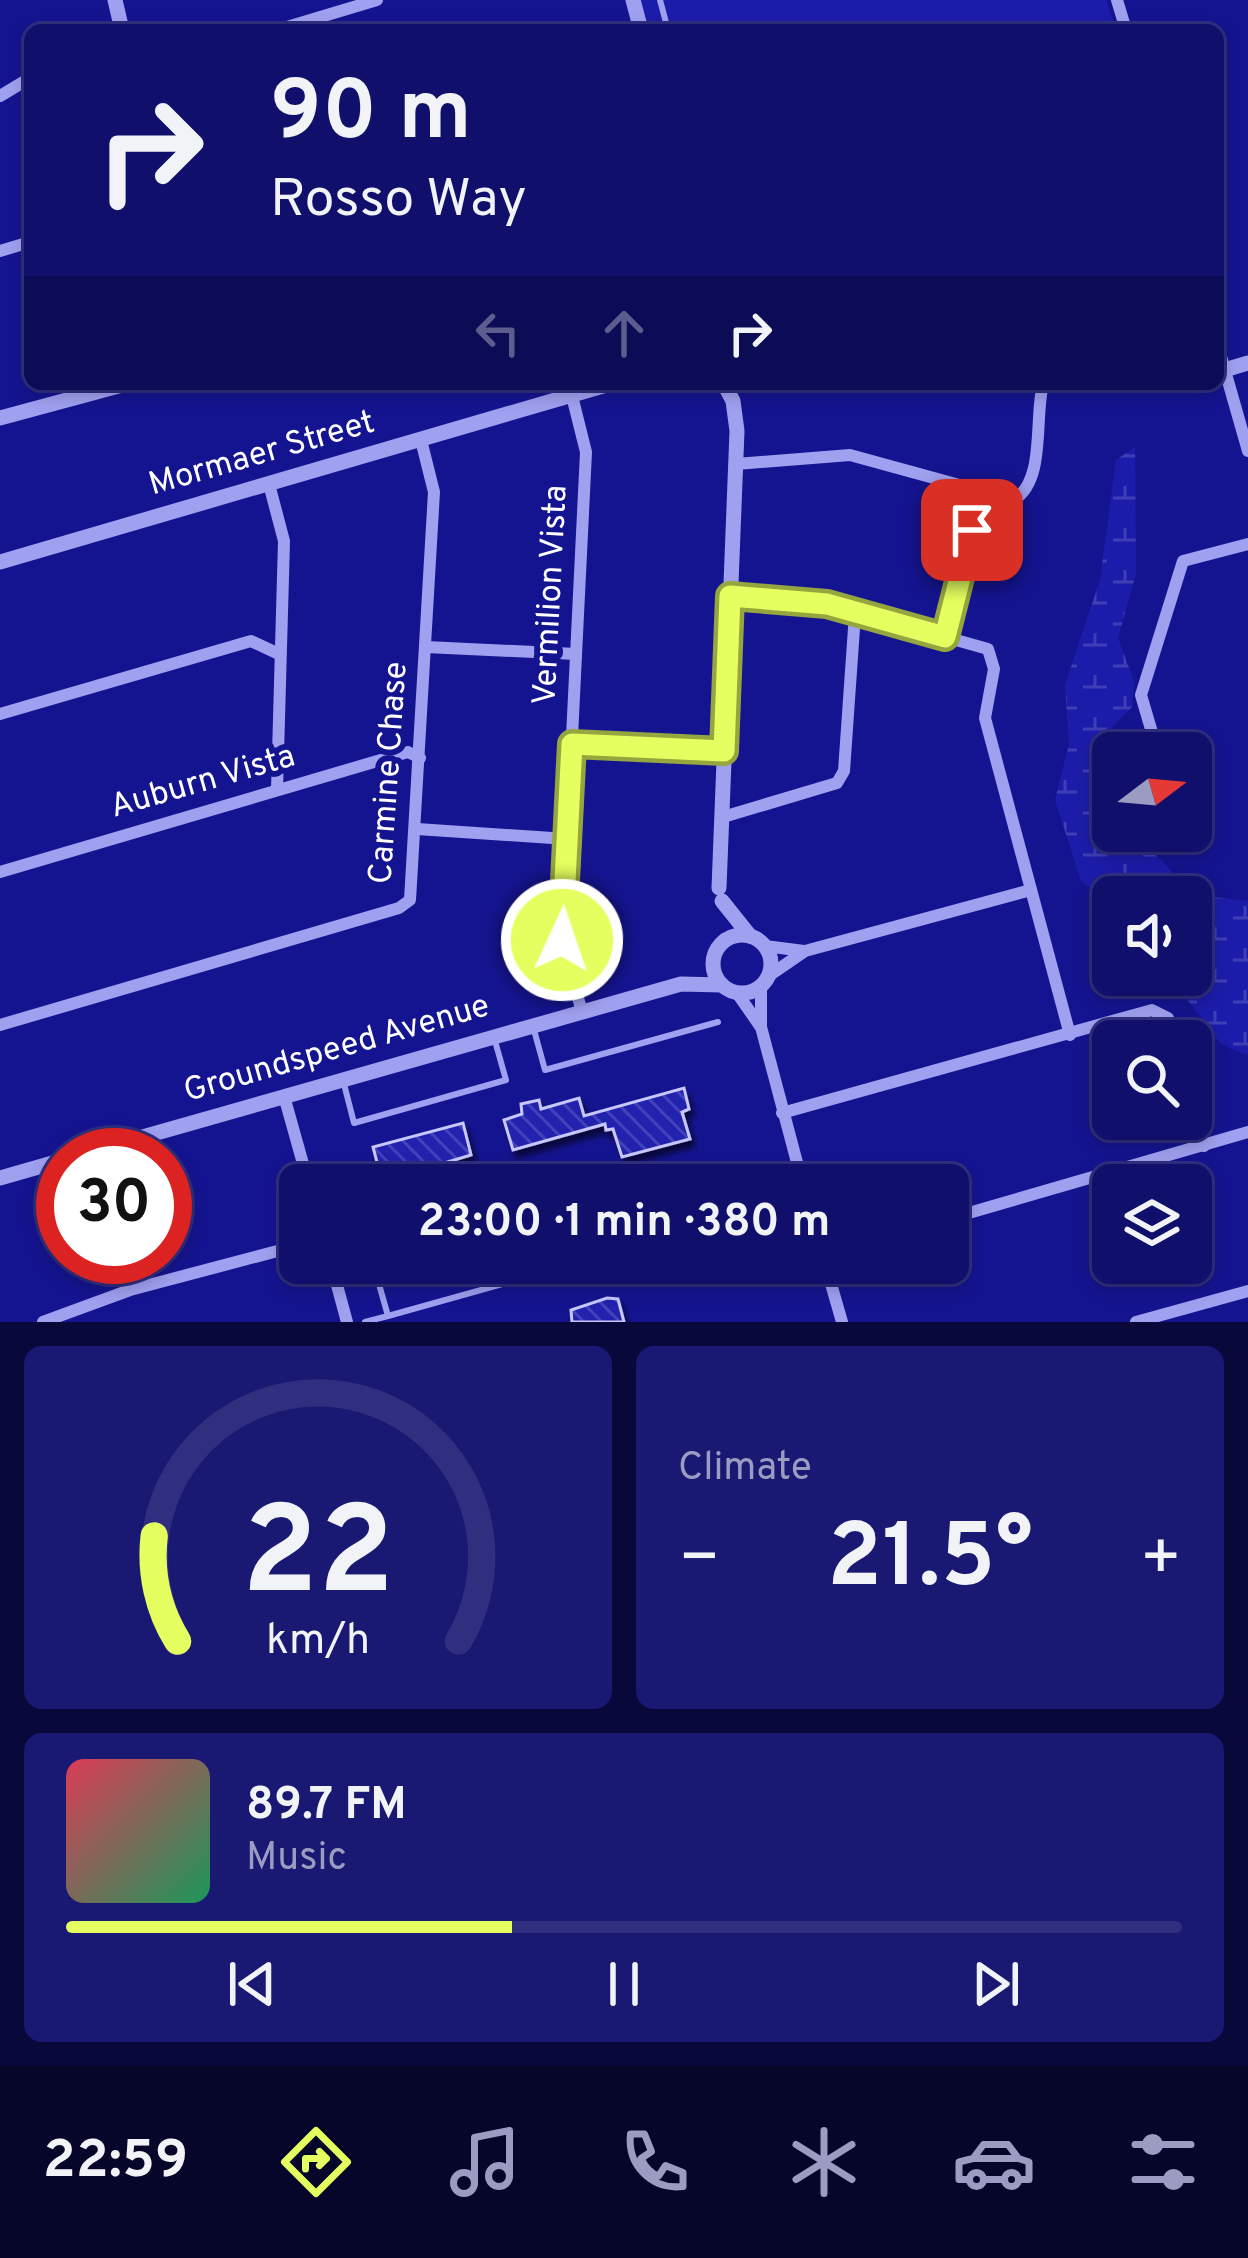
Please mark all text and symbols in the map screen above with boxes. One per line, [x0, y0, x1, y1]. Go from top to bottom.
text: 90 m [270, 63, 472, 169]
icon: right [72, 72, 228, 228]
text: Rosso Way [270, 167, 527, 236]
icon: left [465, 300, 531, 366]
icon: ahead [591, 300, 657, 366]
icon: right [717, 300, 783, 366]
street label: Mormaer Street [144, 403, 380, 507]
pin [921, 479, 1023, 581]
street label: Vermilion Vista [525, 484, 579, 706]
icon: arrive [939, 497, 1005, 563]
street label: Carmine Chase [361, 660, 419, 886]
north arrow [1092, 732, 1212, 852]
map controls [1092, 732, 1212, 1284]
street label: Auburn Vista [106, 737, 300, 829]
button: sound [1092, 876, 1212, 996]
position arrow [499, 877, 625, 1003]
street label: Groundspeed Avenue [179, 986, 495, 1114]
button: search [1092, 1020, 1212, 1140]
speed limit sign: 30 [36, 1128, 192, 1284]
button: layers [1092, 1164, 1212, 1284]
text: 23:00 · 1 min · 380 m [418, 1195, 830, 1252]
text: Climate [678, 1445, 812, 1494]
text: 22 [242, 1480, 394, 1638]
text: 21.5° [827, 1505, 1033, 1618]
text: − [678, 1520, 721, 1603]
text: + [1139, 1520, 1182, 1603]
text: km/h [266, 1614, 370, 1668]
text: 89.7 FM [246, 1778, 407, 1835]
text: Music [246, 1835, 347, 1884]
icon: previous [219, 1951, 285, 2017]
icon: pause [591, 1951, 657, 2017]
icon: next [963, 1951, 1029, 2017]
icon: directions [274, 2120, 358, 2204]
icon: music [443, 2120, 527, 2204]
icon: phone [613, 2120, 697, 2204]
icon: climate [782, 2120, 866, 2204]
icon: car [952, 2120, 1036, 2204]
icon: filters [1121, 2120, 1205, 2204]
text: 22:59 [43, 2128, 188, 2197]

